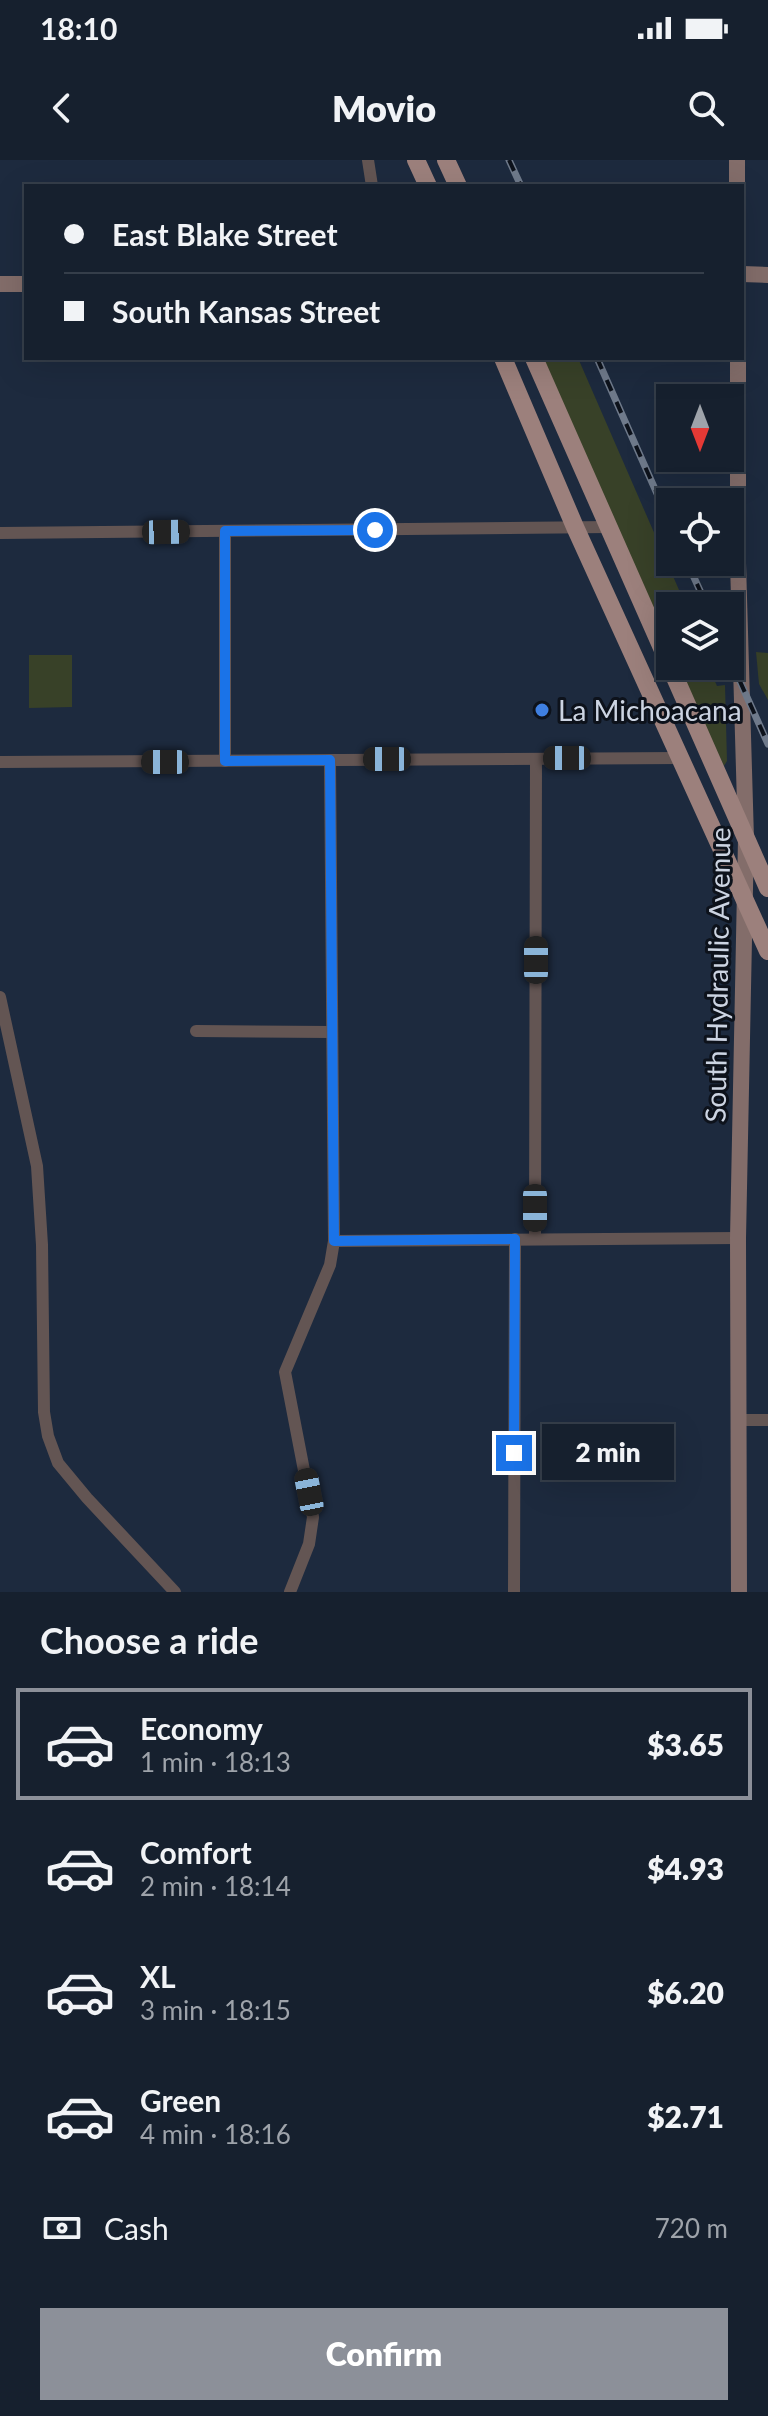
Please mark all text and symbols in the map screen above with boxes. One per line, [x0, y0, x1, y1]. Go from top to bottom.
text: 18:10 [40, 10, 117, 46]
icon: back [40, 86, 84, 130]
text: Movio [332, 86, 436, 130]
icon: search [684, 86, 728, 130]
text: East Blake Street [112, 216, 338, 252]
text: South Kansas Street [112, 293, 380, 329]
north arrow [656, 384, 744, 472]
map controls [656, 384, 744, 680]
button: locate [656, 488, 744, 576]
route start [357, 512, 393, 548]
car [142, 520, 190, 544]
button: layers [656, 592, 744, 680]
place label: La Michoacana [558, 693, 742, 727]
marker: La Michoacana [533, 701, 551, 719]
car [543, 746, 591, 770]
car [363, 747, 411, 771]
car [141, 750, 189, 774]
street label: South Hydraulic Avenue [697, 827, 737, 1123]
car [524, 936, 548, 984]
car [523, 1184, 547, 1232]
callout: 2 min [542, 1425, 674, 1481]
route end [496, 1435, 532, 1471]
text: 2 min [576, 1436, 640, 1468]
car [293, 1466, 325, 1518]
text: Choose a ride [40, 1618, 259, 1662]
icon: car [44, 1708, 116, 1780]
text: Economy [140, 1710, 263, 1746]
text: $3.65 [647, 1726, 724, 1762]
text: 1 min · 18:13 [140, 1746, 291, 1778]
icon: car [44, 1832, 116, 1904]
text: Comfort [140, 1834, 252, 1870]
text: $4.93 [647, 1850, 724, 1886]
text: 2 min · 18:14 [140, 1870, 291, 1902]
icon: car [44, 1956, 116, 2028]
text: XL [140, 1958, 176, 1994]
text: $6.20 [647, 1974, 724, 2010]
text: 3 min · 18:15 [140, 1994, 291, 2026]
icon: car [44, 2080, 116, 2152]
text: Green [140, 2082, 221, 2118]
text: $2.71 [647, 2098, 724, 2134]
text: 4 min · 18:16 [140, 2118, 291, 2150]
icon: cash [40, 2206, 84, 2250]
text: Cash [104, 2210, 169, 2246]
text: 720 m [655, 2212, 728, 2244]
button: Confirm [40, 2308, 728, 2400]

